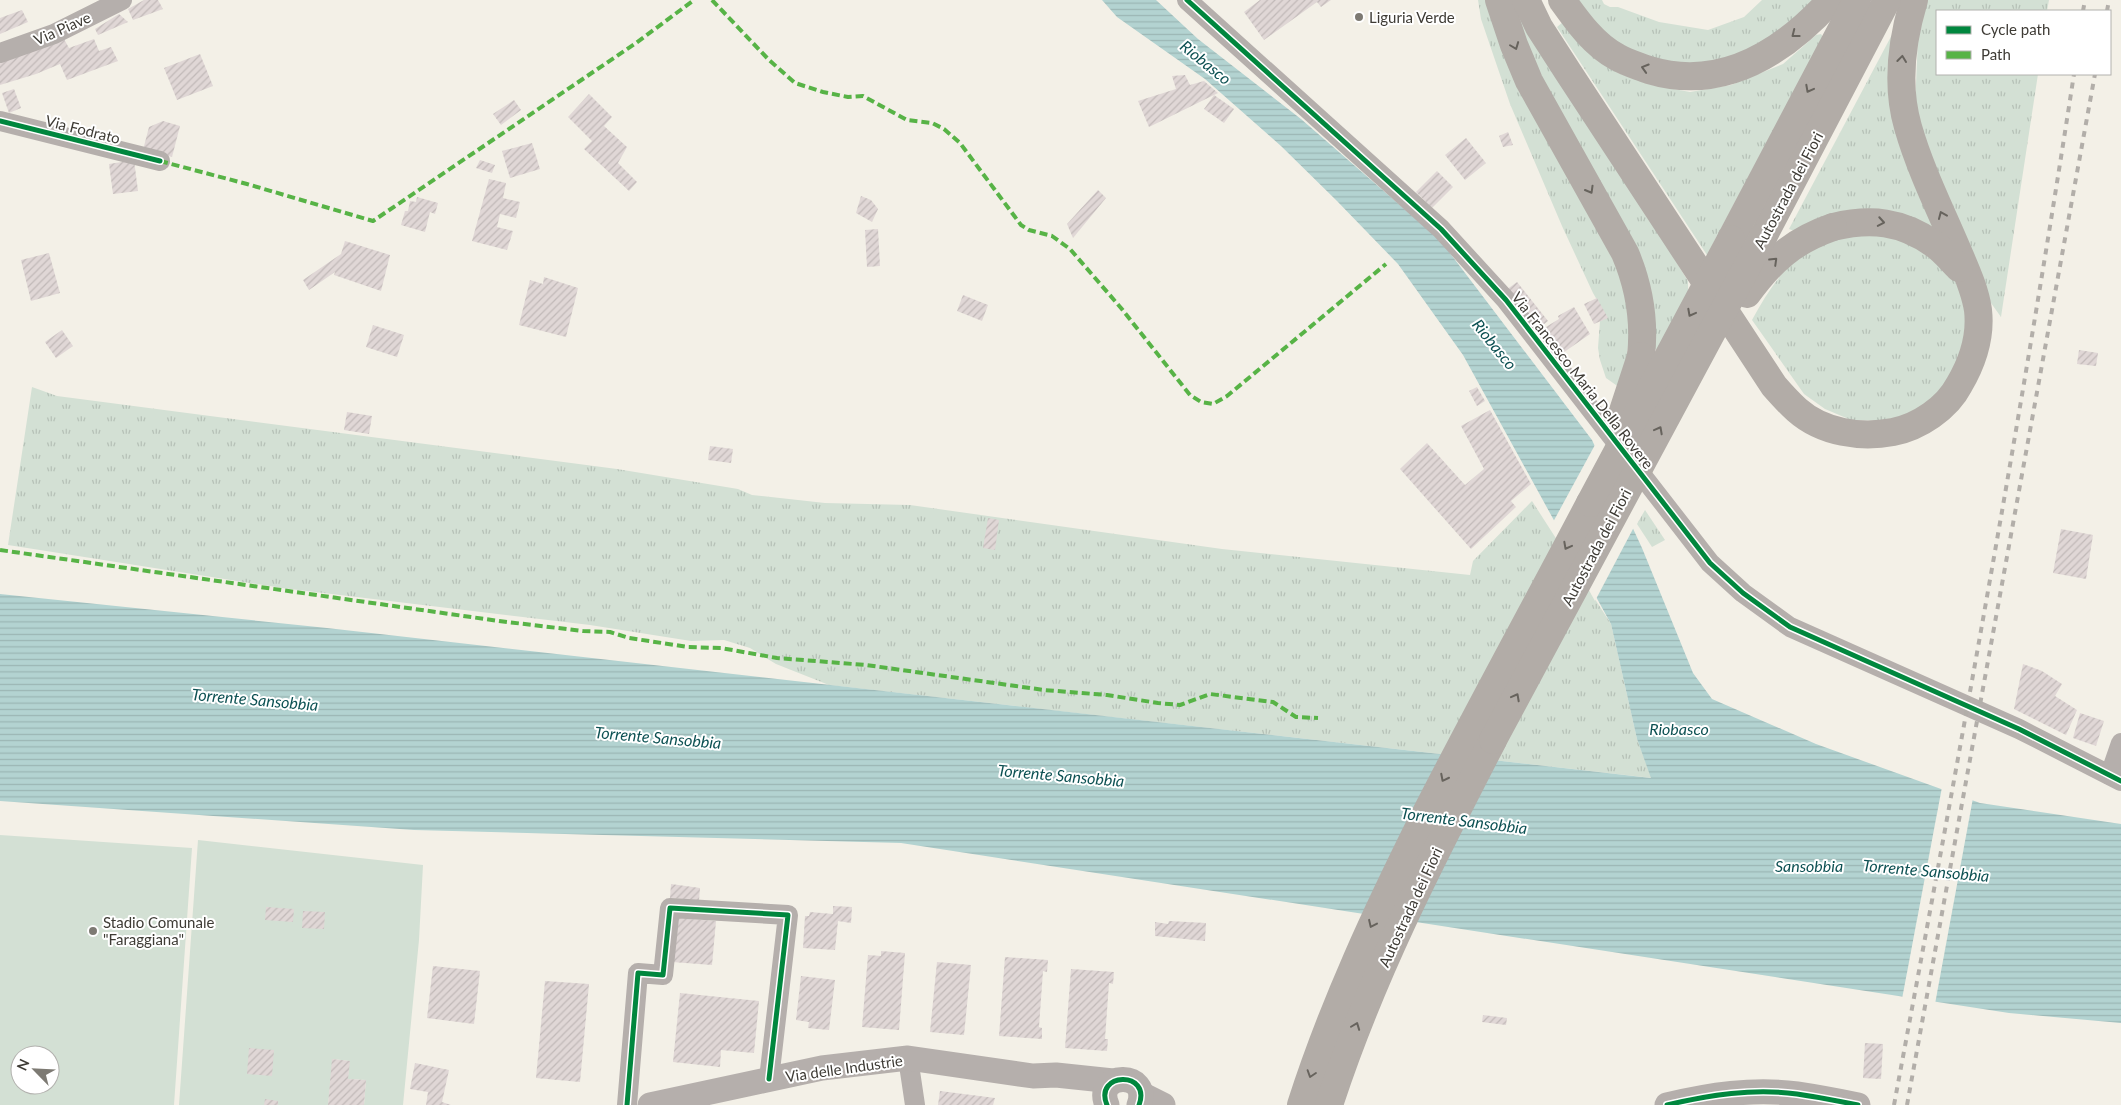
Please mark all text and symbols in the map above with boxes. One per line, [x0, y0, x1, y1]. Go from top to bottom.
street label: Via Piave [31, 7, 93, 49]
place label: Liguria Verde [1369, 8, 1455, 26]
legend [1936, 10, 2111, 75]
marker: Liguria Verde [1353, 11, 1365, 23]
text: Cycle path [1981, 20, 2050, 38]
one-way arrow [1792, 28, 1801, 37]
water label: Riobasco [1177, 36, 1235, 88]
one-way arrow [1509, 41, 1519, 50]
text: Path [1981, 45, 2011, 63]
one-way arrow [1897, 55, 1907, 64]
one-way arrow [1641, 64, 1649, 74]
one-way arrow [1806, 84, 1816, 93]
street label: Via Fodrato [44, 111, 122, 147]
street label: Autostrada dei Fiori [1750, 128, 1826, 252]
one-way arrow [1583, 185, 1593, 194]
one-way arrow [1938, 211, 1948, 220]
one-way arrow [1877, 217, 1885, 227]
one-way arrow [1768, 258, 1777, 267]
street label: Via Francesco Maria Della Rovere [1508, 288, 1658, 472]
one-way arrow [1688, 307, 1698, 316]
water label: Riobasco [1469, 315, 1521, 373]
one-way arrow [1653, 427, 1663, 436]
street label: Autostrada dei Fiori [1558, 485, 1634, 609]
one-way arrow [1563, 541, 1573, 550]
water label: Torrente Sansobbia [191, 684, 319, 714]
one-way arrow [1510, 693, 1520, 702]
water label: Riobasco [1649, 719, 1709, 738]
water label: Torrente Sansobbia [594, 722, 722, 752]
water label: Torrente Sansobbia [997, 760, 1125, 790]
one-way arrow [1440, 773, 1450, 782]
water label: Torrente Sansobbia [1400, 803, 1528, 837]
street label: Autostrada dei Fiori [1374, 844, 1446, 970]
water label: Torrente Sansobbia [1862, 855, 1990, 885]
water label: Sansobbia [1775, 856, 1843, 875]
place label: Stadio Comunale "Faraggiana" [103, 913, 214, 948]
one-way arrow [1368, 919, 1379, 928]
marker: Stadio Comunale "Faraggiana" [87, 925, 99, 937]
one-way arrow [1350, 1022, 1360, 1031]
north arrow [10, 1045, 60, 1095]
street label: Via delle Industrie [784, 1051, 904, 1085]
text: N [13, 1056, 33, 1073]
one-way arrow [1307, 1069, 1317, 1078]

